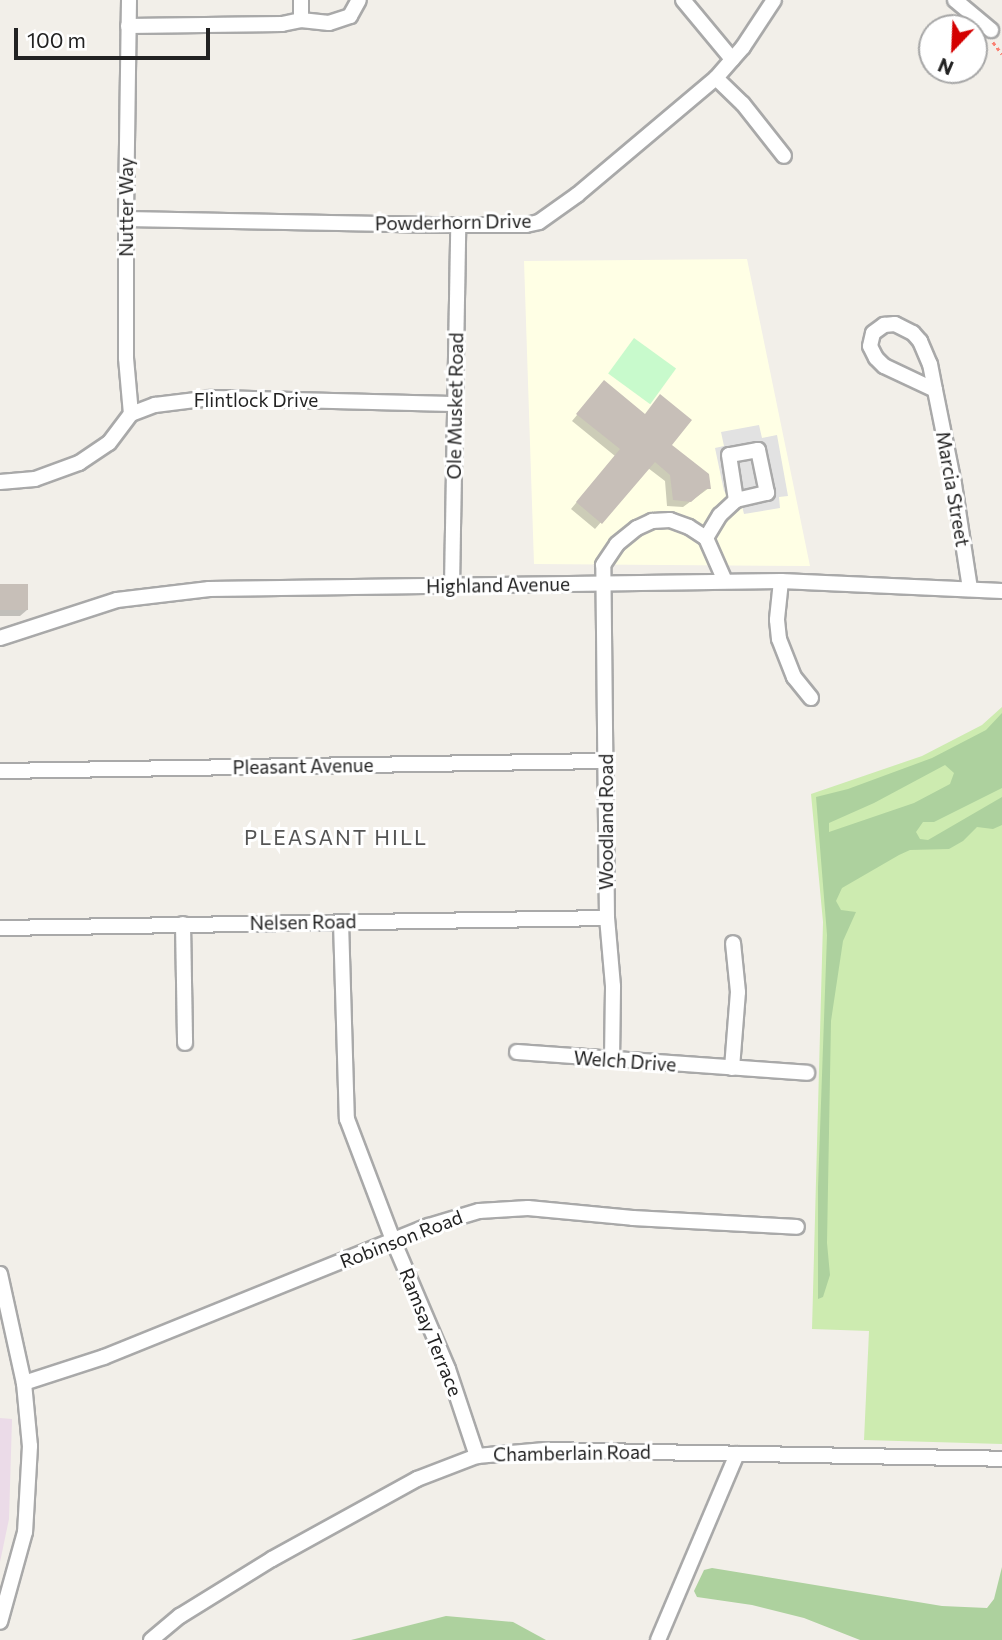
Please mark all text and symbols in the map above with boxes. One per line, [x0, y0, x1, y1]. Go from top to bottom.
scale bar [18, 14, 214, 58]
north arrow [918, 14, 988, 84]
text: 100 m [27, 27, 86, 52]
text: N [934, 54, 956, 80]
street label: Nutter Way [115, 157, 137, 257]
street label: Powderhorn Drive [375, 209, 531, 235]
street label: Ole Musket Road [442, 332, 468, 480]
street label: Flintlock Drive [194, 389, 318, 411]
street label: Marcia Street [932, 430, 974, 548]
street label: Highland Avenue [426, 572, 570, 598]
street label: Pleasant Avenue [232, 753, 374, 779]
street label: Woodland Road [595, 754, 617, 890]
district label: PLEASANT HILL [246, 824, 426, 850]
street label: Nelsen Road [249, 910, 357, 934]
street label: Welch Drive [573, 1046, 677, 1076]
street label: Robinson Road [337, 1205, 465, 1273]
street label: Ramsay Terrace [395, 1265, 467, 1399]
street label: Chamberlain Road [493, 1440, 651, 1466]

